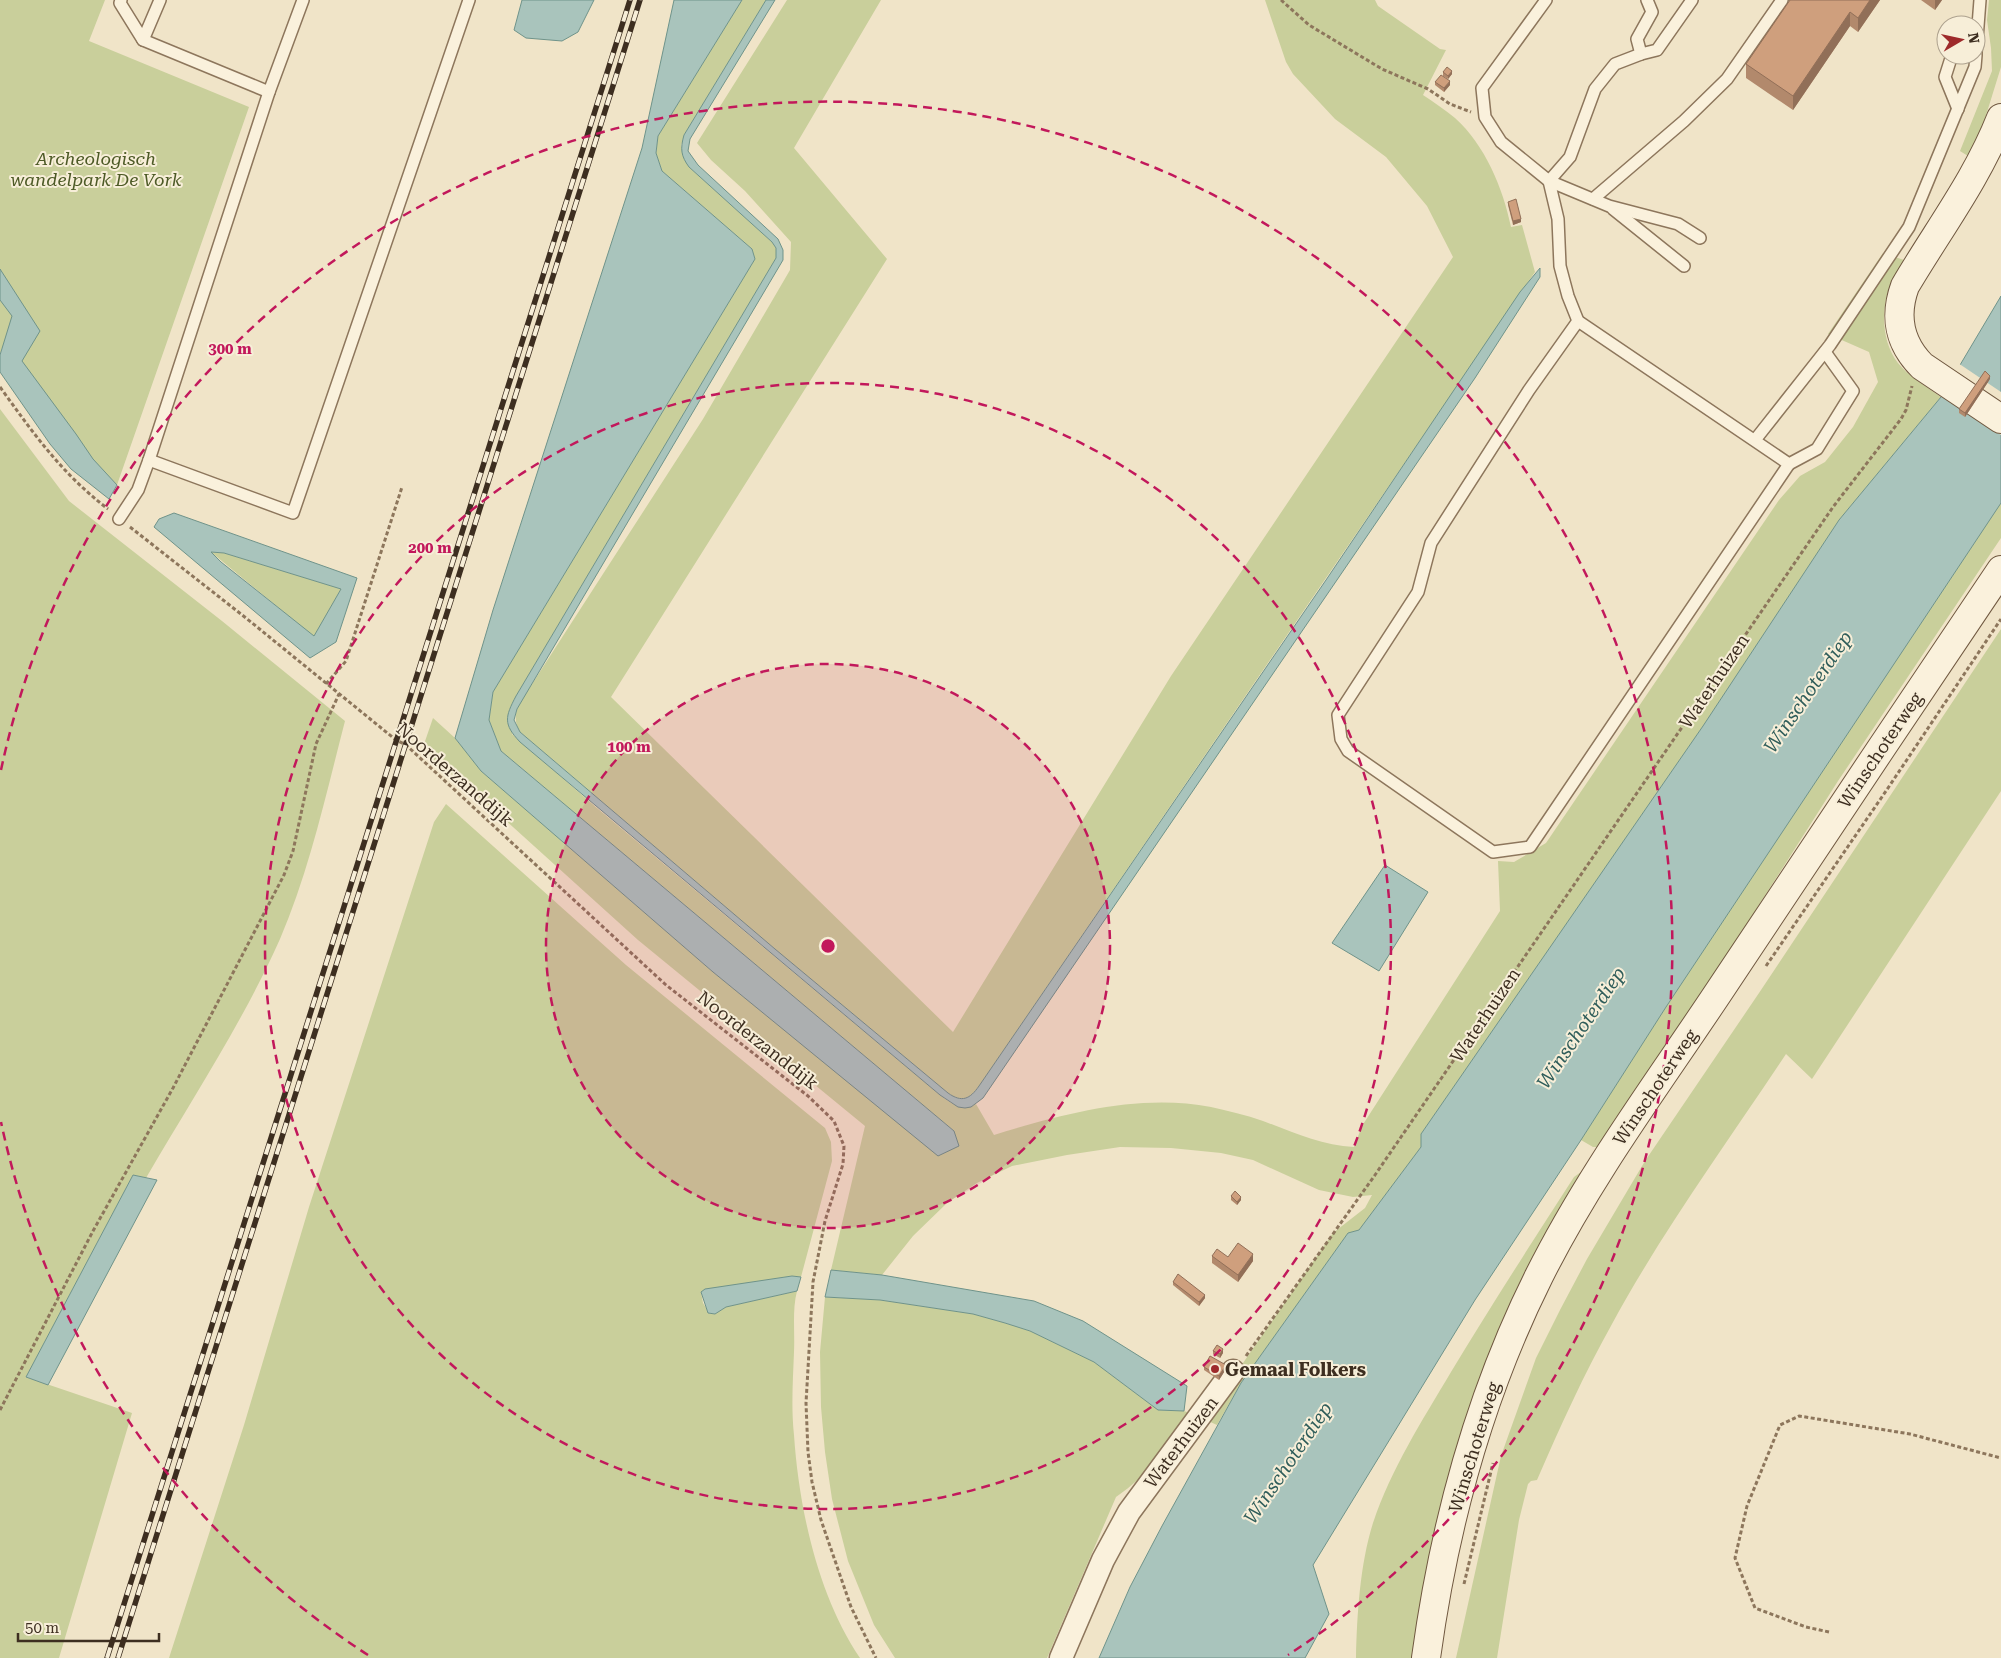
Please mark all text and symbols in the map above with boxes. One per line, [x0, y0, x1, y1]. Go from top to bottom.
north arrow [1936, 15, 1986, 65]
text: N [1965, 31, 1983, 45]
park label: Archeologisch wandelpark De Vork [11, 148, 182, 190]
text: 300 m [208, 340, 252, 358]
text: 200 m [408, 539, 452, 557]
water label: Winschoterdiep [1759, 627, 1857, 757]
street label: Waterhuizen [1675, 630, 1753, 732]
street label: Winschoterweg [1833, 687, 1927, 812]
street label: Noorderzanddijk [392, 718, 518, 830]
text: 100 m [607, 738, 651, 756]
centre of rings [819, 937, 837, 955]
water label: Winschoterdiep [1532, 963, 1630, 1093]
street label: Waterhuizen [1446, 964, 1524, 1066]
street label: Noorderzanddijk [693, 986, 823, 1094]
street label: Winschoterweg [1608, 1024, 1702, 1149]
place label: Gemaal Folkers [1225, 1359, 1366, 1380]
marker: Gemaal Folkers [1209, 1363, 1221, 1375]
street label: Winschoterweg [1444, 1378, 1504, 1515]
street label: Waterhuizen [1140, 1392, 1223, 1492]
water label: Winschoterdiep [1239, 1398, 1337, 1528]
scale bar [18, 1610, 159, 1642]
text: 50 m [25, 1619, 60, 1637]

